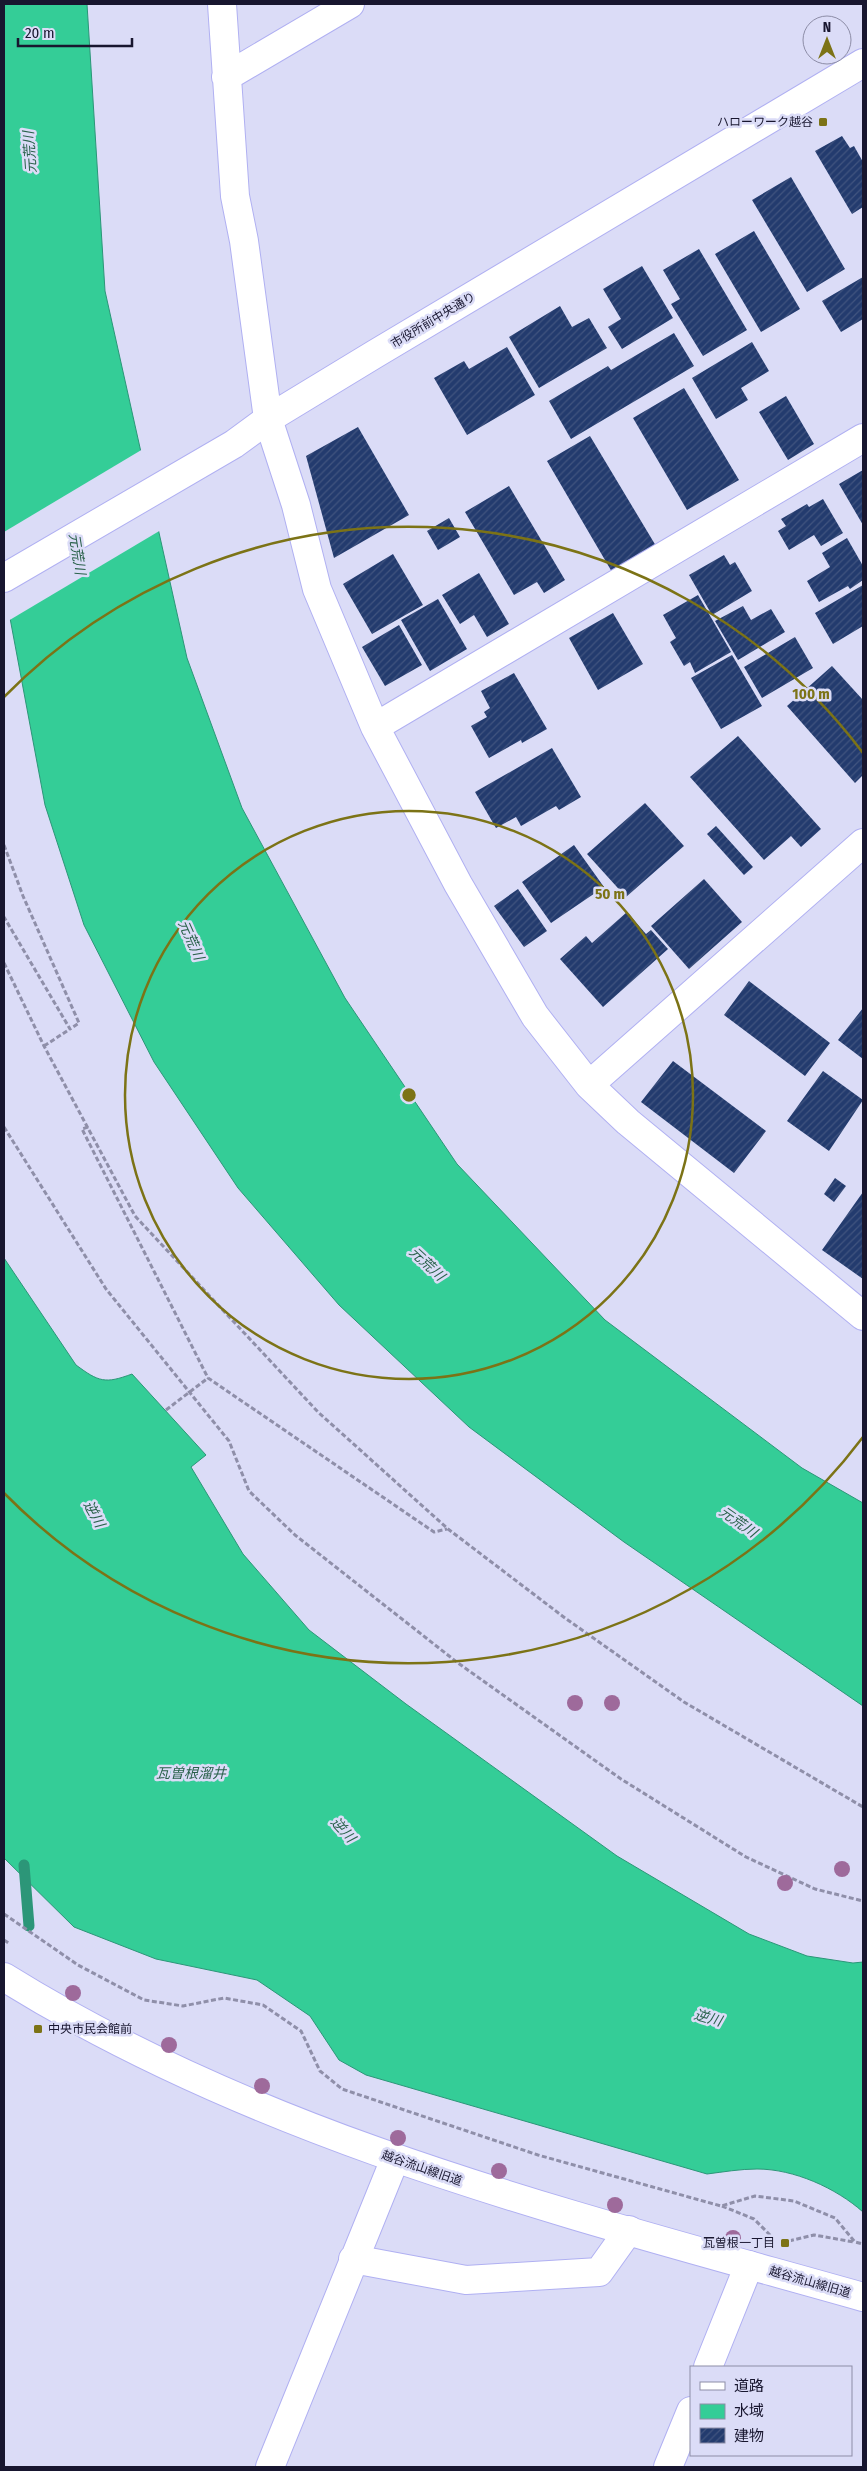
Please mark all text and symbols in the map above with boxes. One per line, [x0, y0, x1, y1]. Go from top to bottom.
scale bar [18, 15, 131, 47]
north arrow [802, 15, 852, 65]
text: N [823, 19, 831, 36]
text: 20 m [25, 24, 55, 42]
place label: ハローワーク越谷 [717, 115, 813, 129]
marker: ハローワーク越谷 [817, 116, 829, 128]
water label: 元荒川 [20, 128, 40, 174]
street label: 市役所前中央通り [388, 289, 478, 351]
water label: 元荒川 [65, 532, 89, 578]
text: 100 m [792, 685, 830, 703]
text: 50 m [595, 885, 625, 903]
water label: 元荒川 [175, 917, 208, 964]
centre of rings [400, 1086, 418, 1104]
water label: 元荒川 [406, 1243, 450, 1286]
water label: 逆川 [80, 1498, 109, 1532]
water label: 元荒川 [716, 1503, 762, 1542]
water label: 瓦曽根溜井 [156, 1765, 228, 1782]
water label: 逆川 [327, 1814, 360, 1848]
water label: 逆川 [692, 2006, 726, 2031]
place label: 中央市民会館前 [48, 2022, 132, 2036]
marker: 中央市民会館前 [32, 2023, 44, 2035]
street label: 越谷流山線旧道 [380, 2148, 464, 2188]
place label: 瓦曽根一丁目 [703, 2236, 775, 2250]
marker: 瓦曽根一丁目 [779, 2237, 791, 2249]
street label: 越谷流山線旧道 [768, 2264, 852, 2300]
legend [690, 2366, 852, 2456]
text: 道路 [734, 2377, 764, 2395]
text: 水域 [734, 2402, 764, 2420]
text: 建物 [734, 2427, 764, 2445]

